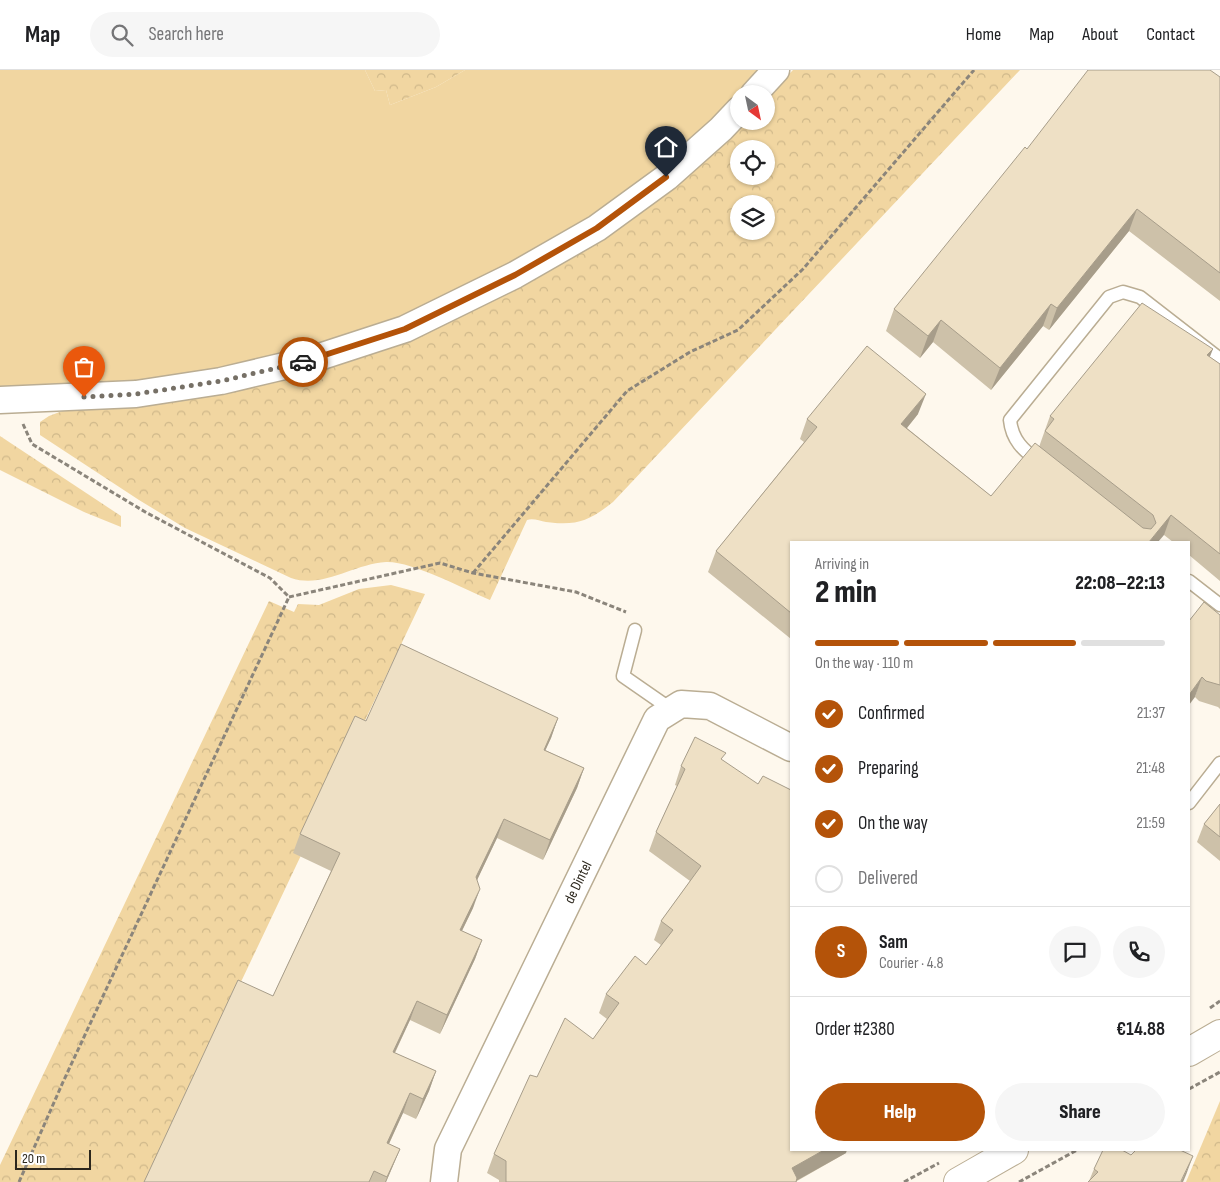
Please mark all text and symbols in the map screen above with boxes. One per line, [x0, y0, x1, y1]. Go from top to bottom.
search box [90, 12, 440, 57]
text: Map [25, 20, 60, 49]
icon: search [108, 21, 136, 49]
text: Search here [148, 23, 224, 46]
text: Home [966, 24, 1001, 45]
text: Map [1029, 24, 1054, 45]
text: About [1082, 24, 1118, 45]
text: Contact [1146, 24, 1195, 45]
north arrow [730, 85, 775, 130]
map controls [730, 85, 775, 240]
pin [645, 126, 687, 177]
icon: home [652, 133, 680, 161]
button: locate [730, 140, 775, 185]
button: layers [730, 195, 775, 240]
courier [278, 337, 328, 387]
pin [63, 346, 105, 397]
icon: car [289, 348, 317, 376]
icon: bag [70, 353, 98, 381]
text: Arriving in [815, 555, 869, 574]
text: 22:08–22:13 [1075, 572, 1165, 595]
text: 2 min [815, 573, 877, 612]
text: On the way · 110 m [815, 654, 913, 673]
icon: check [815, 700, 843, 728]
text: Confirmed [858, 702, 925, 725]
text: 21:37 [1137, 704, 1165, 723]
icon: check [815, 755, 843, 783]
text: Preparing [858, 757, 919, 780]
text: 21:48 [1136, 759, 1165, 778]
icon: check [815, 810, 843, 838]
text: On the way [858, 812, 928, 835]
text: 21:59 [1136, 814, 1165, 833]
street label: de Dintel [560, 858, 596, 907]
text: Delivered [858, 867, 918, 890]
button: chat [1049, 926, 1101, 978]
button: phone [1113, 926, 1165, 978]
text: Sam [879, 931, 908, 954]
text: S [837, 940, 845, 963]
text: Courier · 4.8 [879, 954, 943, 973]
text: Order #2380 [815, 1018, 895, 1041]
text: €14.88 [1116, 1018, 1165, 1041]
button: Help [815, 1083, 985, 1141]
button: Share [995, 1083, 1165, 1141]
scale bar [15, 1147, 91, 1170]
text: 20 m [22, 1150, 45, 1167]

